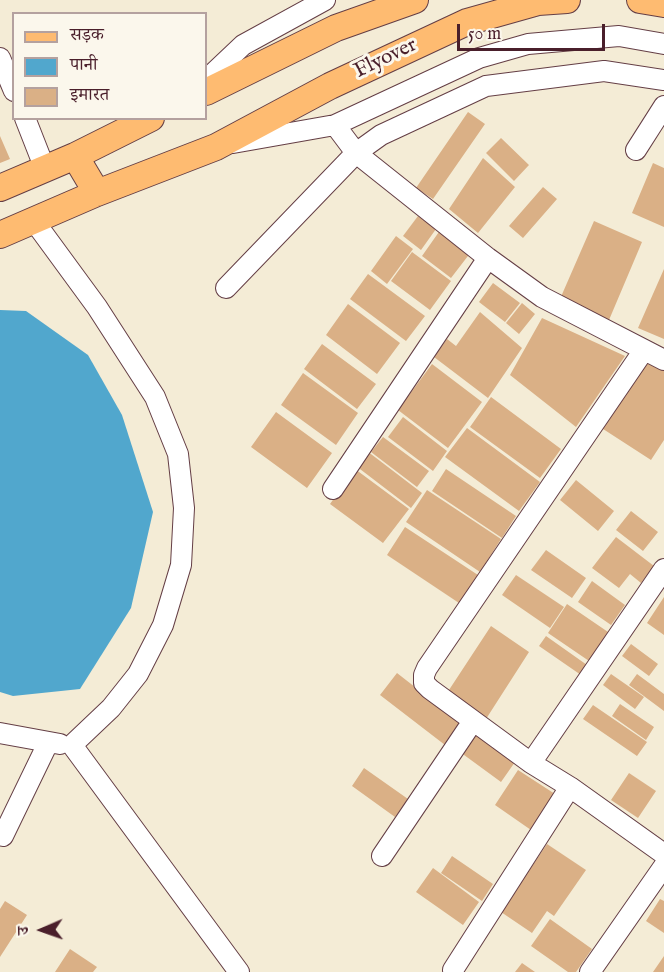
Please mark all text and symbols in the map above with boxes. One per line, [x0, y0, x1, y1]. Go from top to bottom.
legend [12, 12, 207, 120]
scale bar [460, 12, 608, 50]
text: 50 m [468, 23, 501, 46]
text: सड़क [70, 24, 104, 47]
street label: Flyover [351, 33, 421, 85]
text: पानी [70, 54, 97, 77]
text: इमारत [70, 84, 109, 107]
north arrow [12, 900, 72, 960]
text: उ [14, 926, 34, 935]

